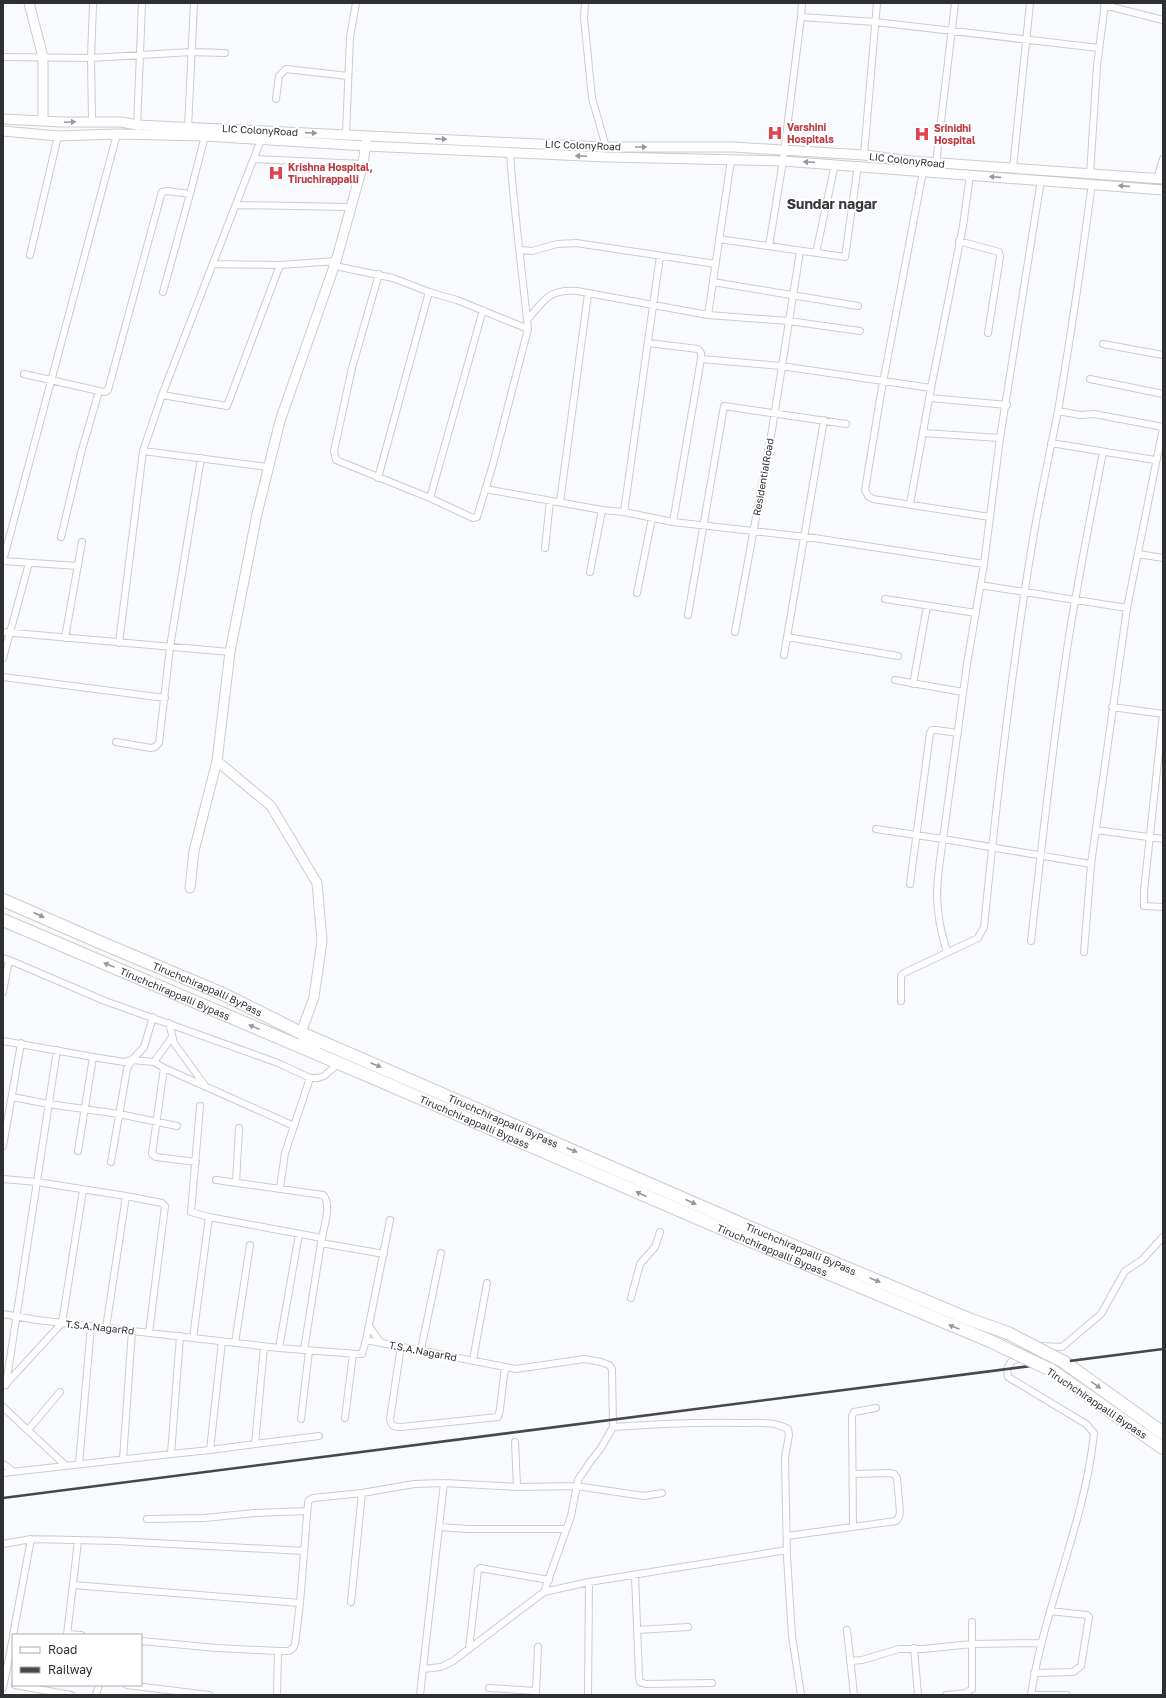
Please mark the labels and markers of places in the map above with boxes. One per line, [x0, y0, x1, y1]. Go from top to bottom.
place label: Varshini Hospitals [787, 121, 834, 145]
place label: Srinidhi Hospital [934, 122, 976, 146]
hospital icon: Varshini Hospitals [766, 124, 784, 142]
hospital icon: Srinidhi Hospital [913, 125, 931, 143]
place label: Krishna Hospital, Tiruchirappalli [288, 161, 373, 185]
hospital icon: Krishna Hospital, Tiruchirappalli [267, 164, 285, 182]

